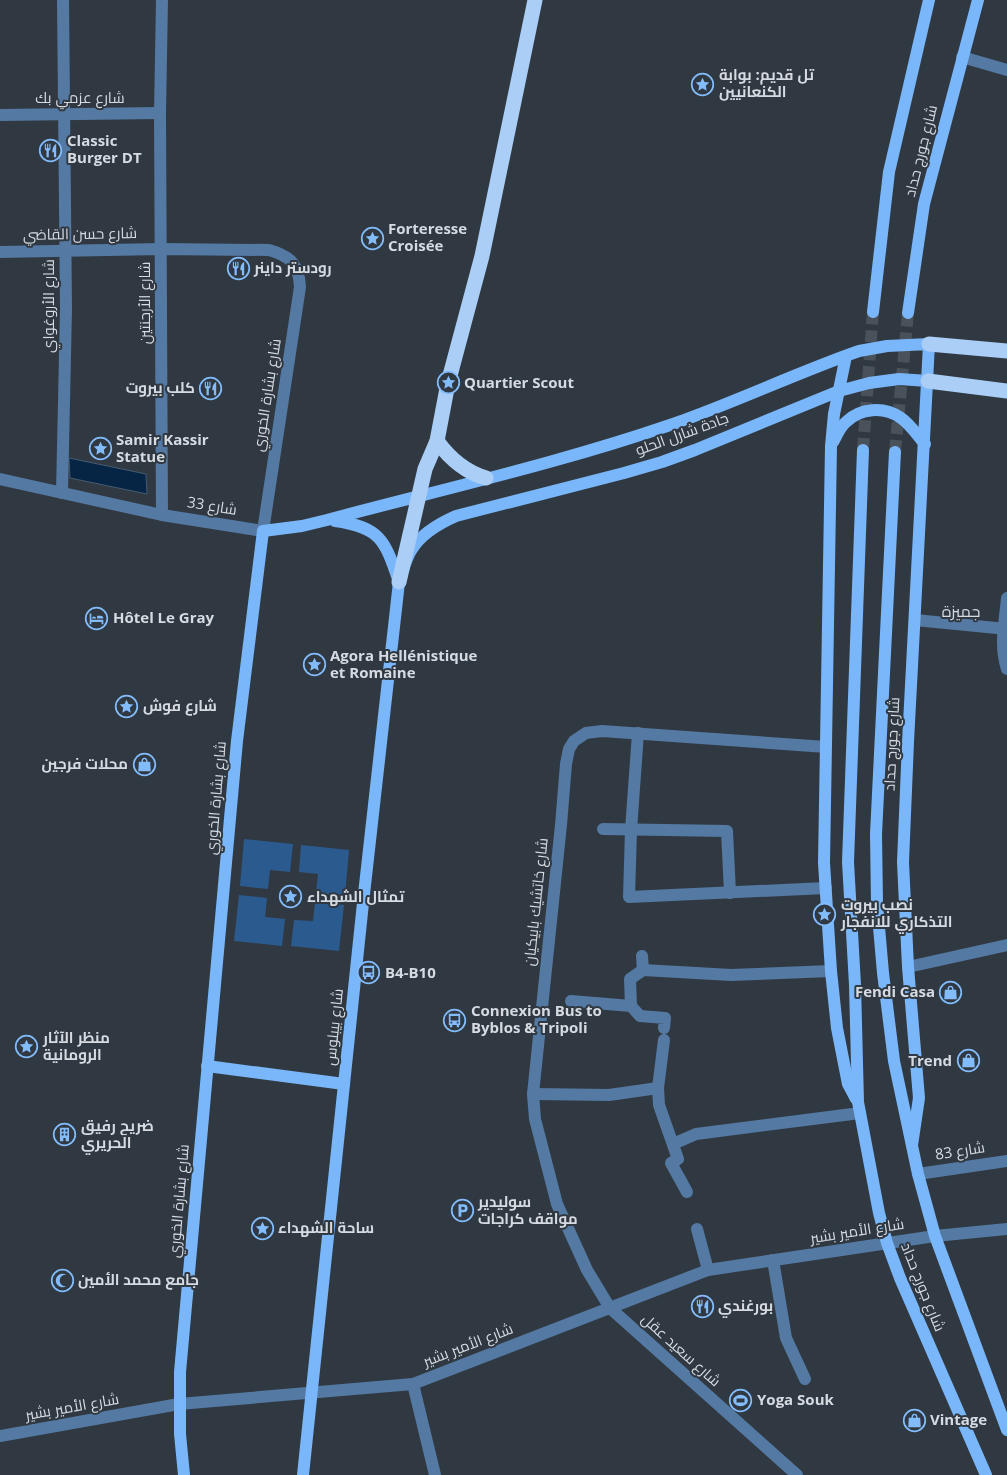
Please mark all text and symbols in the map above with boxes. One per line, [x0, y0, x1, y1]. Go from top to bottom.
place label: تل قديم: بوابة الكنعانيين [719, 64, 814, 101]
place icon: تل قديم: بوابة الكنعانيين [691, 72, 715, 96]
street label: شارع عزمي بك [35, 87, 125, 110]
street label: شارع جورج حداد [899, 103, 943, 199]
place label: Classic Burger DT [67, 130, 142, 167]
restaurant icon: Classic Burger DT [39, 138, 63, 162]
place label: Forteresse Croisée [388, 218, 467, 255]
street label: شارع حسن القاضي [23, 222, 137, 247]
place icon: Forteresse Croisée [360, 226, 384, 250]
restaurant icon: رودستر داينر [226, 256, 250, 280]
place label: رودستر داينر [253, 257, 332, 277]
street label: شارع الأروغواي [38, 259, 61, 353]
street label: شارع الأرجنتين [134, 262, 156, 344]
street label: شارع بشارة الخوري [247, 337, 288, 453]
place icon: Quartier Scout [436, 371, 460, 395]
place label: Quartier Scout [464, 372, 574, 392]
restaurant icon: كلب بيروت [199, 376, 223, 400]
place label: كلب بيروت [126, 377, 195, 397]
street label: جادة شارل الحلو [632, 407, 731, 459]
place label: Samir Kassir Statue [116, 429, 209, 466]
place icon: Samir Kassir Statue [88, 437, 112, 461]
street label: شارع 33 [186, 491, 238, 521]
district label: جميزة [942, 600, 980, 622]
hotel icon: Hôtel Le Gray [85, 606, 109, 630]
place label: Hôtel Le Gray [113, 607, 215, 627]
place label: Agora Hellénistique et Romaine [330, 645, 478, 682]
place icon: Agora Hellénistique et Romaine [302, 653, 326, 677]
place icon: شارع فوش [115, 694, 139, 718]
place label: شارع فوش [143, 695, 217, 716]
street label: شارع جورج حداد [879, 696, 905, 792]
street label: شارع بشارة الخوري [200, 740, 233, 856]
shop icon: محلات فرجين [132, 752, 156, 776]
place label: محلات فرجين [41, 753, 128, 773]
street label: شارع خاتشيك بابيكيان [518, 837, 554, 967]
place icon: تمثال الشهداء [279, 885, 303, 909]
place label: تمثال الشهداء [307, 886, 405, 906]
place label: نصب بيروت التذكاري للانفجار [840, 894, 952, 934]
place icon: نصب بيروت التذكاري للانفجار [813, 902, 837, 926]
bus stop icon: B4-B10 [357, 961, 381, 985]
place label: B4-B10 [385, 962, 436, 982]
shop icon: Fendi Casa [939, 980, 963, 1004]
place label: Fendi Casa [855, 981, 935, 1001]
street label: شارع بيبلوس [319, 987, 349, 1067]
place label: Connexion Bus to Byblos & Tripoli [471, 1000, 602, 1037]
bus stop icon: Connexion Bus to Byblos & Tripoli [443, 1008, 467, 1032]
place label: منظر الآثار الرومانية [42, 1027, 110, 1064]
place icon: منظر الآثار الرومانية [15, 1035, 39, 1059]
shop icon: Trend [956, 1049, 980, 1073]
place label: Trend [908, 1050, 952, 1070]
place label: ضريح رفيق الحريري [81, 1115, 154, 1155]
building icon: ضريح رفيق الحريري [53, 1123, 77, 1147]
street label: شارع 83 [934, 1136, 986, 1166]
street label: شارع بشارة الخوري [163, 1143, 196, 1259]
place label: سوليدير مواقف كراجات [477, 1191, 578, 1228]
parking icon: سوليدير مواقف كراجات [450, 1199, 474, 1223]
street label: شارع الأمير بشير [807, 1213, 906, 1249]
place icon: ساحة الشهداء [250, 1216, 274, 1240]
place label: ساحة الشهداء [278, 1217, 374, 1237]
street label: شارع جورج حداد [895, 1239, 951, 1335]
mosque icon: جامع محمد الأمين [50, 1268, 74, 1292]
place label: جامع محمد الأمين [78, 1269, 199, 1290]
restaurant icon: بورغندي [690, 1294, 714, 1318]
place label: بورغندي [718, 1295, 773, 1318]
street label: شارع سعيد عقل [636, 1308, 726, 1392]
street label: شارع الأمير بشير [419, 1318, 516, 1373]
street label: شارع الأمير بشير [22, 1388, 121, 1426]
sports icon: Yoga Souk [729, 1388, 753, 1412]
place label: Yoga Souk [757, 1389, 834, 1409]
shop icon: Vintage [902, 1408, 926, 1432]
place label: Vintage [930, 1409, 987, 1429]

